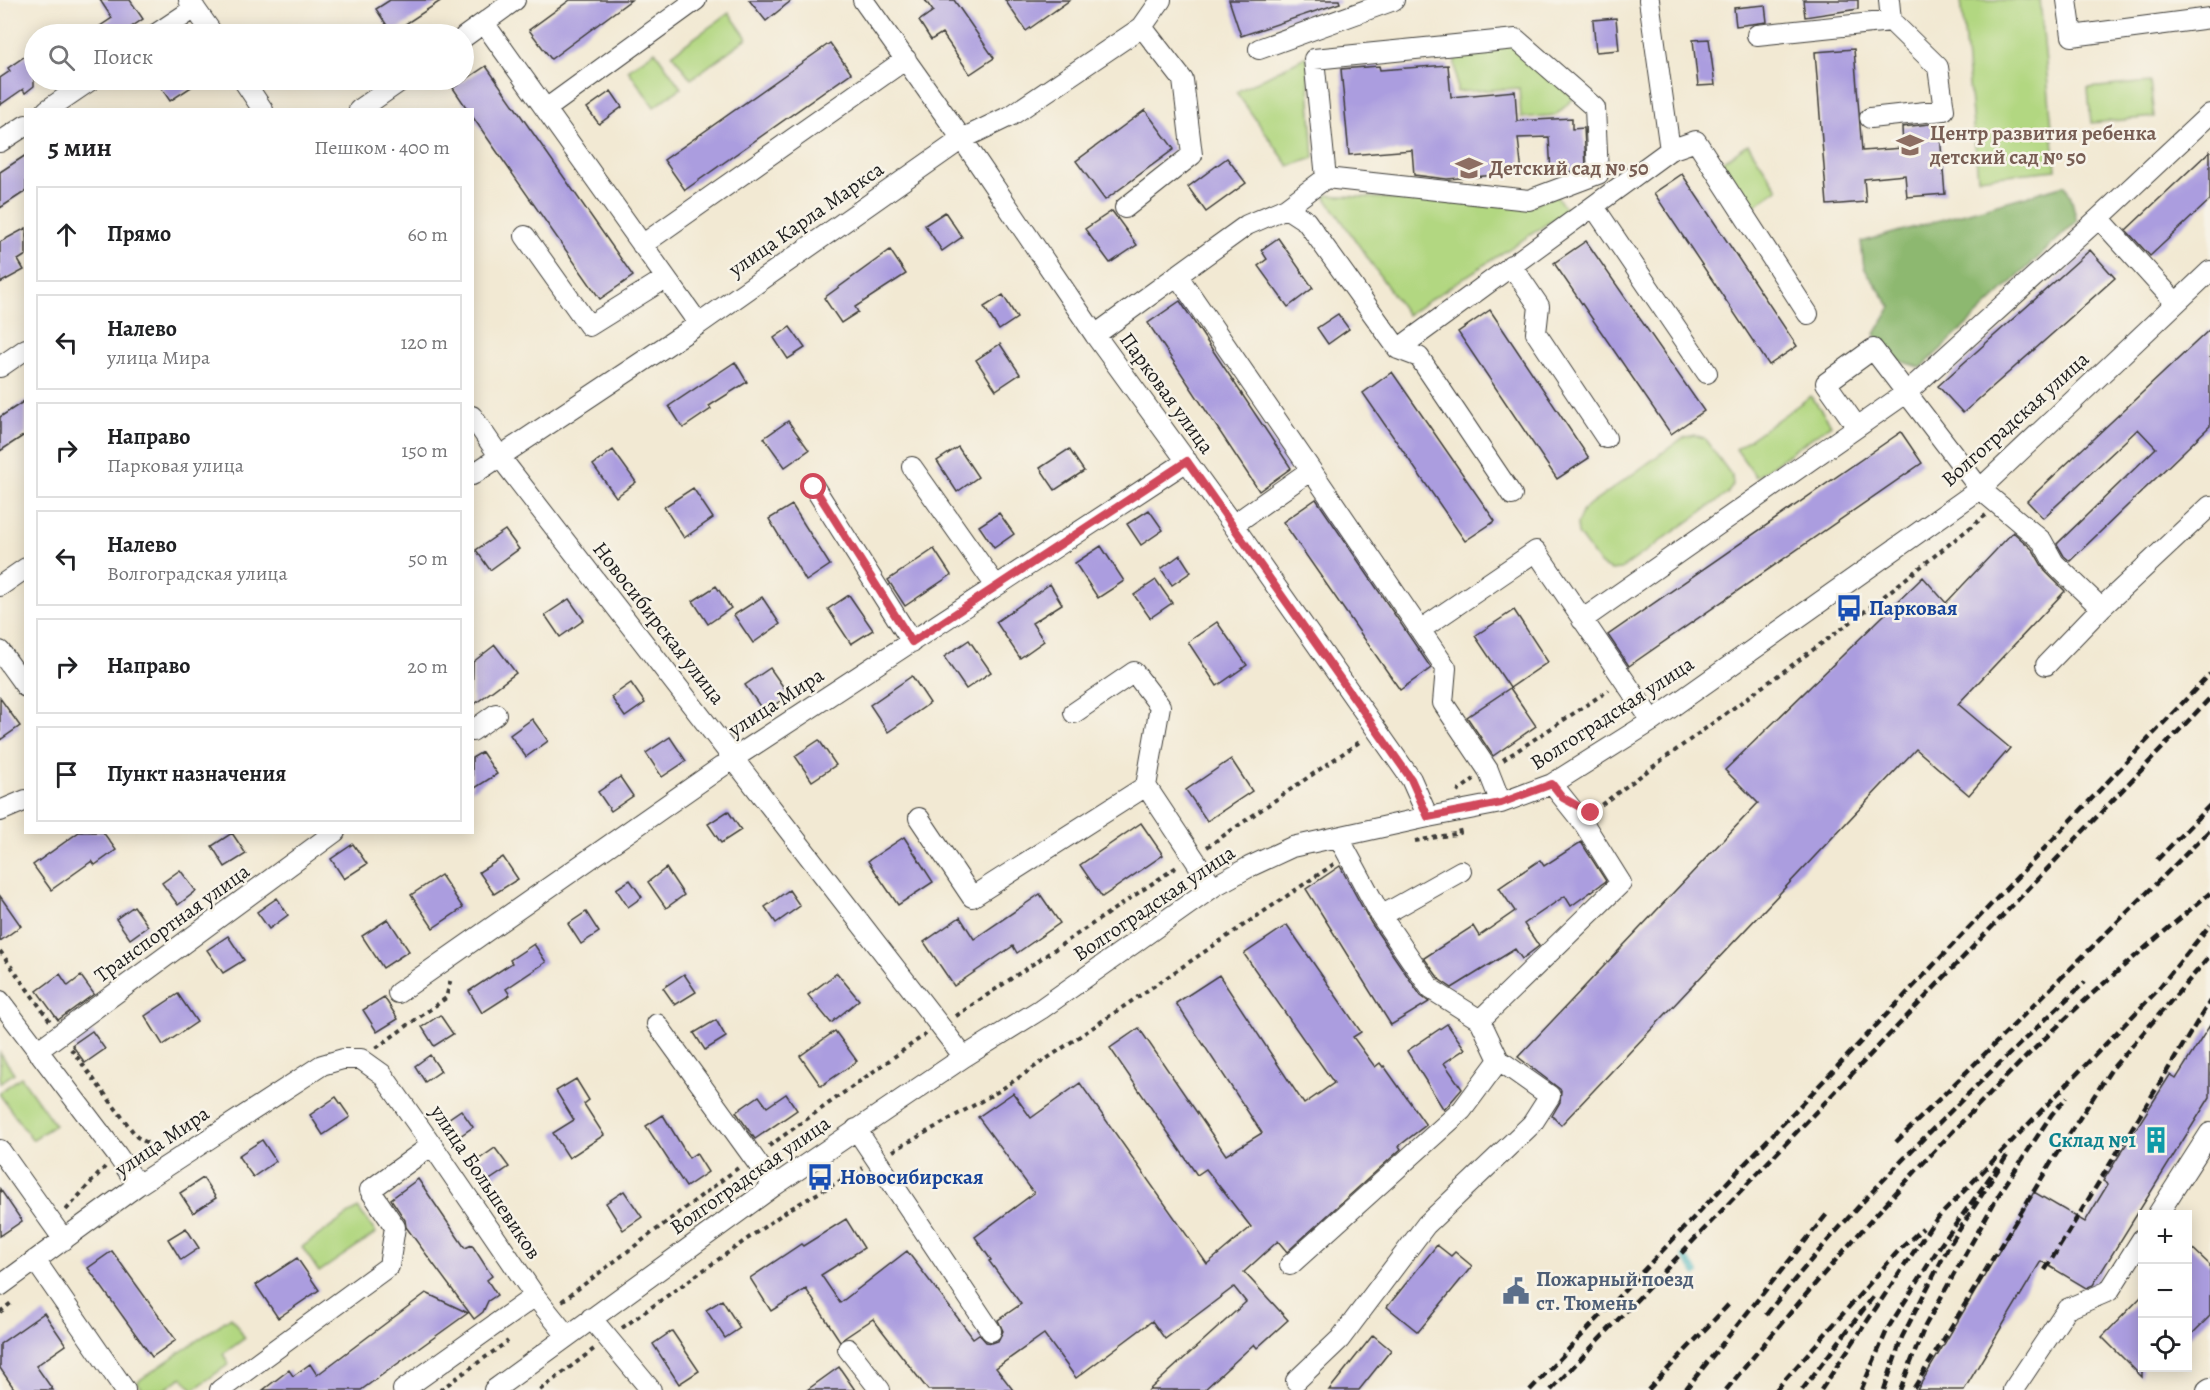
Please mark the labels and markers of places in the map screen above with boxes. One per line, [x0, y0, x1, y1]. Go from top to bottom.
place label: Центр развития ребенка детский сад № 50 [1929, 119, 2156, 171]
school or university icon: Центр развития ребенка детский сад № 50 [1895, 130, 1925, 160]
school or university icon: Детский сад № 50 [1454, 153, 1484, 183]
place label: Детский сад № 50 [1489, 154, 1649, 182]
bus stop icon: Парковая [1834, 593, 1864, 623]
place label: Парковая [1869, 594, 1958, 622]
building icon: Склад №1 [2141, 1125, 2171, 1155]
place label: Склад №1 [2049, 1126, 2136, 1154]
bus stop icon: Новосибирская [805, 1162, 835, 1192]
place label: Новосибирская [840, 1163, 984, 1191]
place label: Пожарный поезд ст. Тюмень [1536, 1265, 1694, 1317]
public building icon: Пожарный поезд ст. Тюмень [1501, 1276, 1531, 1306]

